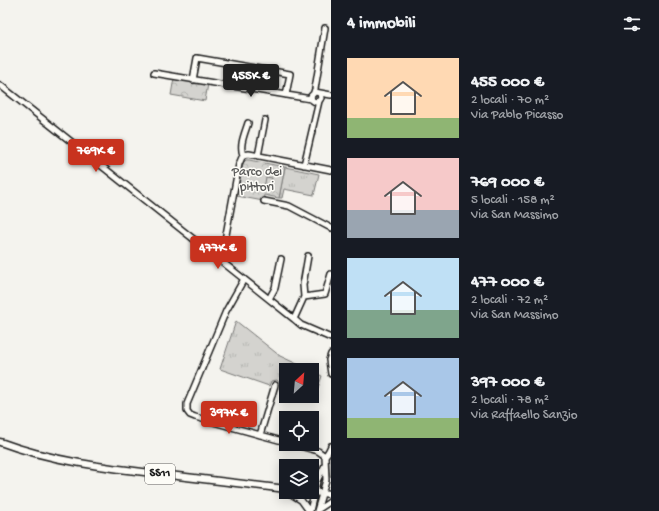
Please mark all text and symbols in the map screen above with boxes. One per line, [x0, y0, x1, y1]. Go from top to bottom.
icon: filters [621, 13, 643, 35]
text: 4 immobili [347, 14, 416, 34]
pin: 455K € [218, 64, 284, 98]
text: 455K € [232, 69, 270, 84]
text: 455 000 € [471, 73, 544, 93]
icon: home [379, 74, 427, 122]
text: 2 locali · 70 m² [471, 93, 549, 108]
text: Via Pablo Picasso [471, 108, 563, 123]
pin: 769K € [63, 139, 129, 173]
text: 769K € [77, 144, 115, 159]
park label: Parco dei pittori [231, 165, 282, 195]
text: 769 000 € [471, 173, 544, 193]
icon: home [379, 174, 427, 222]
text: 5 locali · 158 m² [471, 193, 555, 208]
text: Via San Massimo [471, 208, 558, 223]
pin: 477K € [185, 236, 251, 270]
text: 477K € [199, 241, 237, 256]
text: 477 000 € [471, 273, 544, 293]
icon: home [379, 274, 427, 322]
text: 2 locali · 72 m² [471, 293, 548, 308]
text: Via San Massimo [471, 308, 558, 323]
north arrow [279, 363, 319, 403]
map controls [279, 363, 319, 499]
text: 397 000 € [471, 373, 544, 393]
icon: home [379, 374, 427, 422]
text: 2 locali · 78 m² [471, 393, 549, 408]
pin: 397K € [196, 401, 262, 435]
text: 397K € [210, 406, 248, 421]
text: Via Raffaello Sanzio [471, 408, 578, 423]
button: locate [279, 411, 319, 451]
button: layers [279, 459, 319, 499]
road number: SS11 [145, 464, 175, 484]

